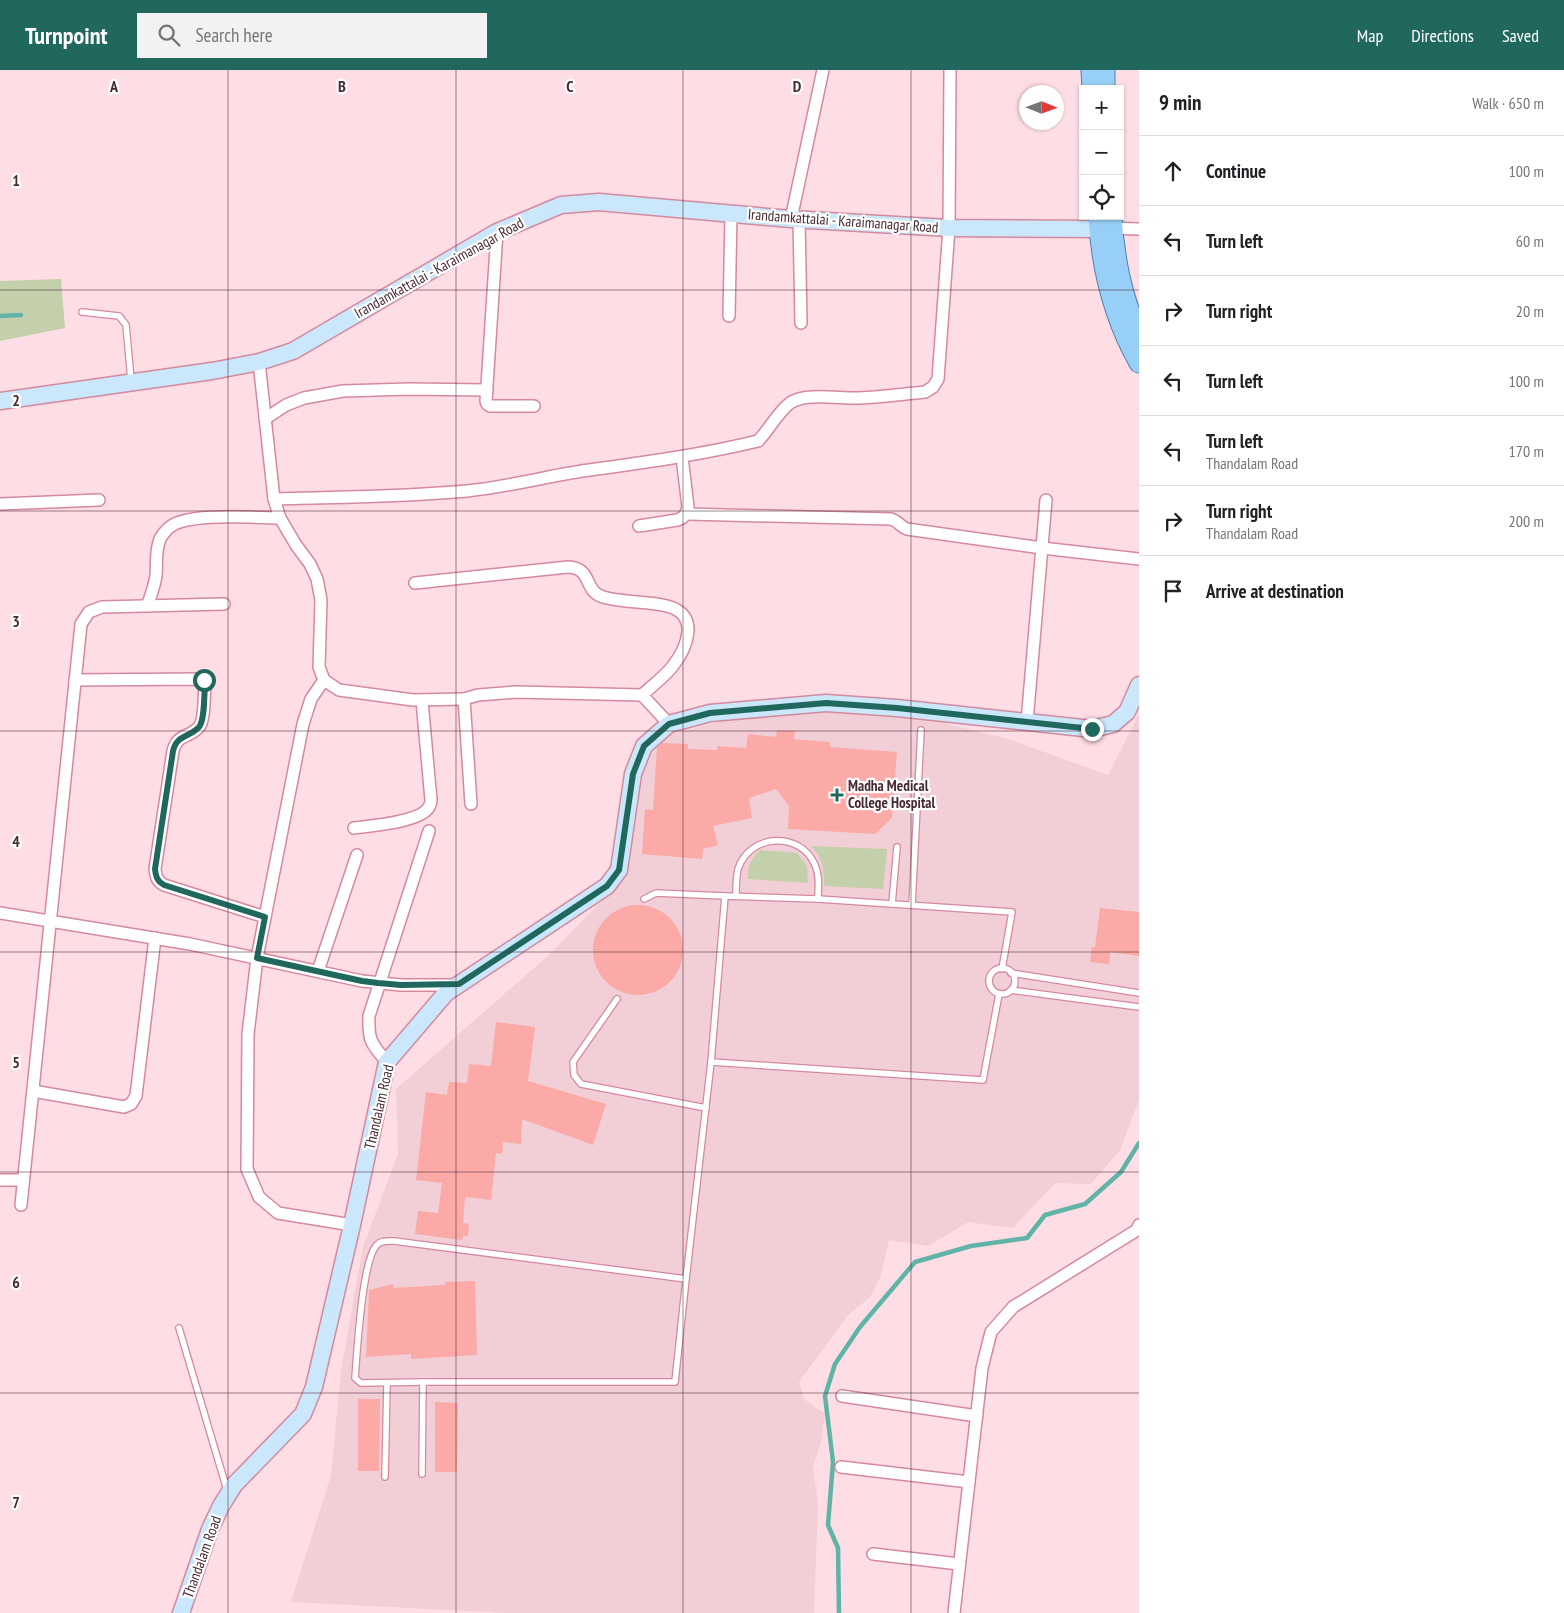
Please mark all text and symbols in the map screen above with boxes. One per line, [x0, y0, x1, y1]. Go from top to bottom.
search box [137, 13, 487, 58]
text: Turnpoint [25, 20, 107, 51]
icon: search [155, 21, 183, 49]
text: Search here [195, 23, 273, 47]
text: Map [1357, 24, 1383, 47]
text: Directions [1411, 24, 1474, 47]
text: Saved [1502, 24, 1539, 47]
text: A [109, 76, 119, 96]
text: B [338, 76, 346, 96]
text: C [566, 76, 574, 96]
text: D [793, 76, 802, 96]
north arrow [1019, 85, 1064, 130]
map controls [1079, 85, 1124, 220]
button: + [1079, 85, 1124, 130]
text: 9 min [1159, 89, 1201, 116]
text: Walk · 650 m [1472, 93, 1544, 113]
button: − [1079, 130, 1124, 175]
icon: ahead [1159, 157, 1187, 185]
text: Continue [1206, 159, 1266, 183]
text: 100 m [1509, 161, 1544, 181]
text: 1 [12, 170, 20, 190]
button: locate [1079, 175, 1124, 220]
street label: Irandamkattalai - Karaimanagar Road [747, 204, 939, 237]
street label: Irandamkattalai - Karaimanagar Road [351, 213, 527, 322]
icon: left [1159, 227, 1187, 255]
text: Turn left [1206, 229, 1263, 253]
text: 60 m [1516, 231, 1544, 251]
icon: right [1159, 297, 1187, 325]
text: Turn right [1206, 299, 1272, 323]
text: 20 m [1516, 301, 1544, 321]
icon: left [1159, 367, 1187, 395]
text: Turn left [1206, 369, 1263, 393]
text: 100 m [1509, 371, 1544, 391]
text: 2 [12, 390, 20, 410]
text: Turn left [1206, 429, 1263, 453]
icon: left [1159, 437, 1187, 465]
text: 170 m [1509, 441, 1544, 461]
text: Thandalam Road [1206, 453, 1298, 473]
text: Turn right [1206, 499, 1272, 523]
icon: right [1159, 507, 1187, 535]
text: 200 m [1509, 511, 1544, 531]
text: Thandalam Road [1206, 523, 1298, 543]
icon: arrive [1159, 577, 1187, 605]
text: Arrive at destination [1206, 579, 1344, 603]
text: 3 [12, 611, 20, 631]
route start [193, 669, 216, 692]
route end [1081, 718, 1104, 741]
place label: Madha Medical College Hospital [848, 776, 936, 812]
marker: Madha Medical College Hospital [830, 788, 844, 802]
text: 4 [12, 831, 20, 851]
text: 5 [12, 1052, 20, 1072]
street label: Thandalam Road [360, 1063, 397, 1151]
text: 6 [12, 1272, 20, 1292]
text: 7 [12, 1492, 20, 1512]
street label: Thandalam Road [178, 1513, 225, 1601]

